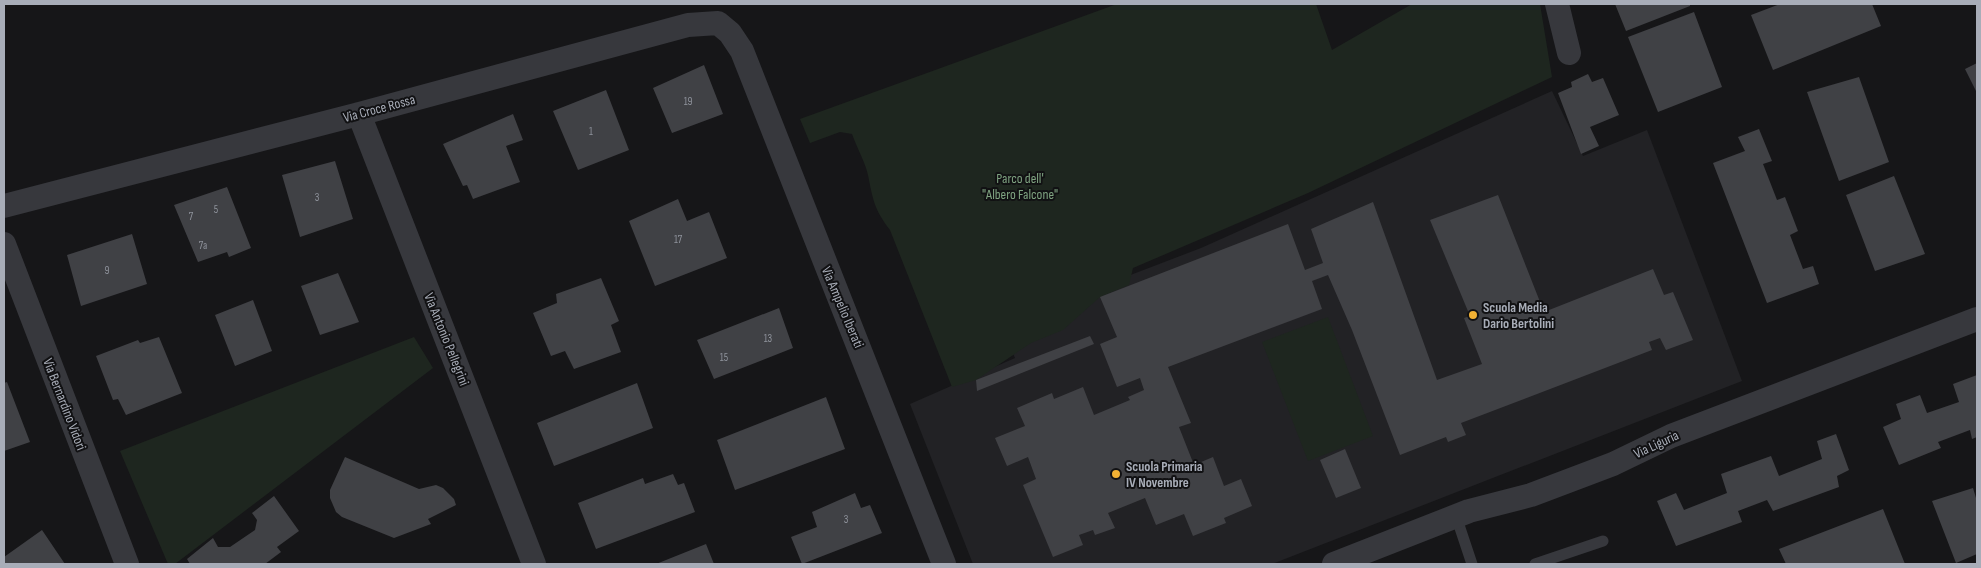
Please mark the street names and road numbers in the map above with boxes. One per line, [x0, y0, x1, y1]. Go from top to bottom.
street label: Via Croce Rossa [341, 91, 417, 126]
street label: Via Ampelio Iberati [818, 264, 867, 351]
street label: Via Antonio Pellegrini [420, 290, 473, 388]
street label: Via Bernardino Vidori [39, 356, 90, 453]
street label: Via Liguria [1631, 427, 1681, 462]

